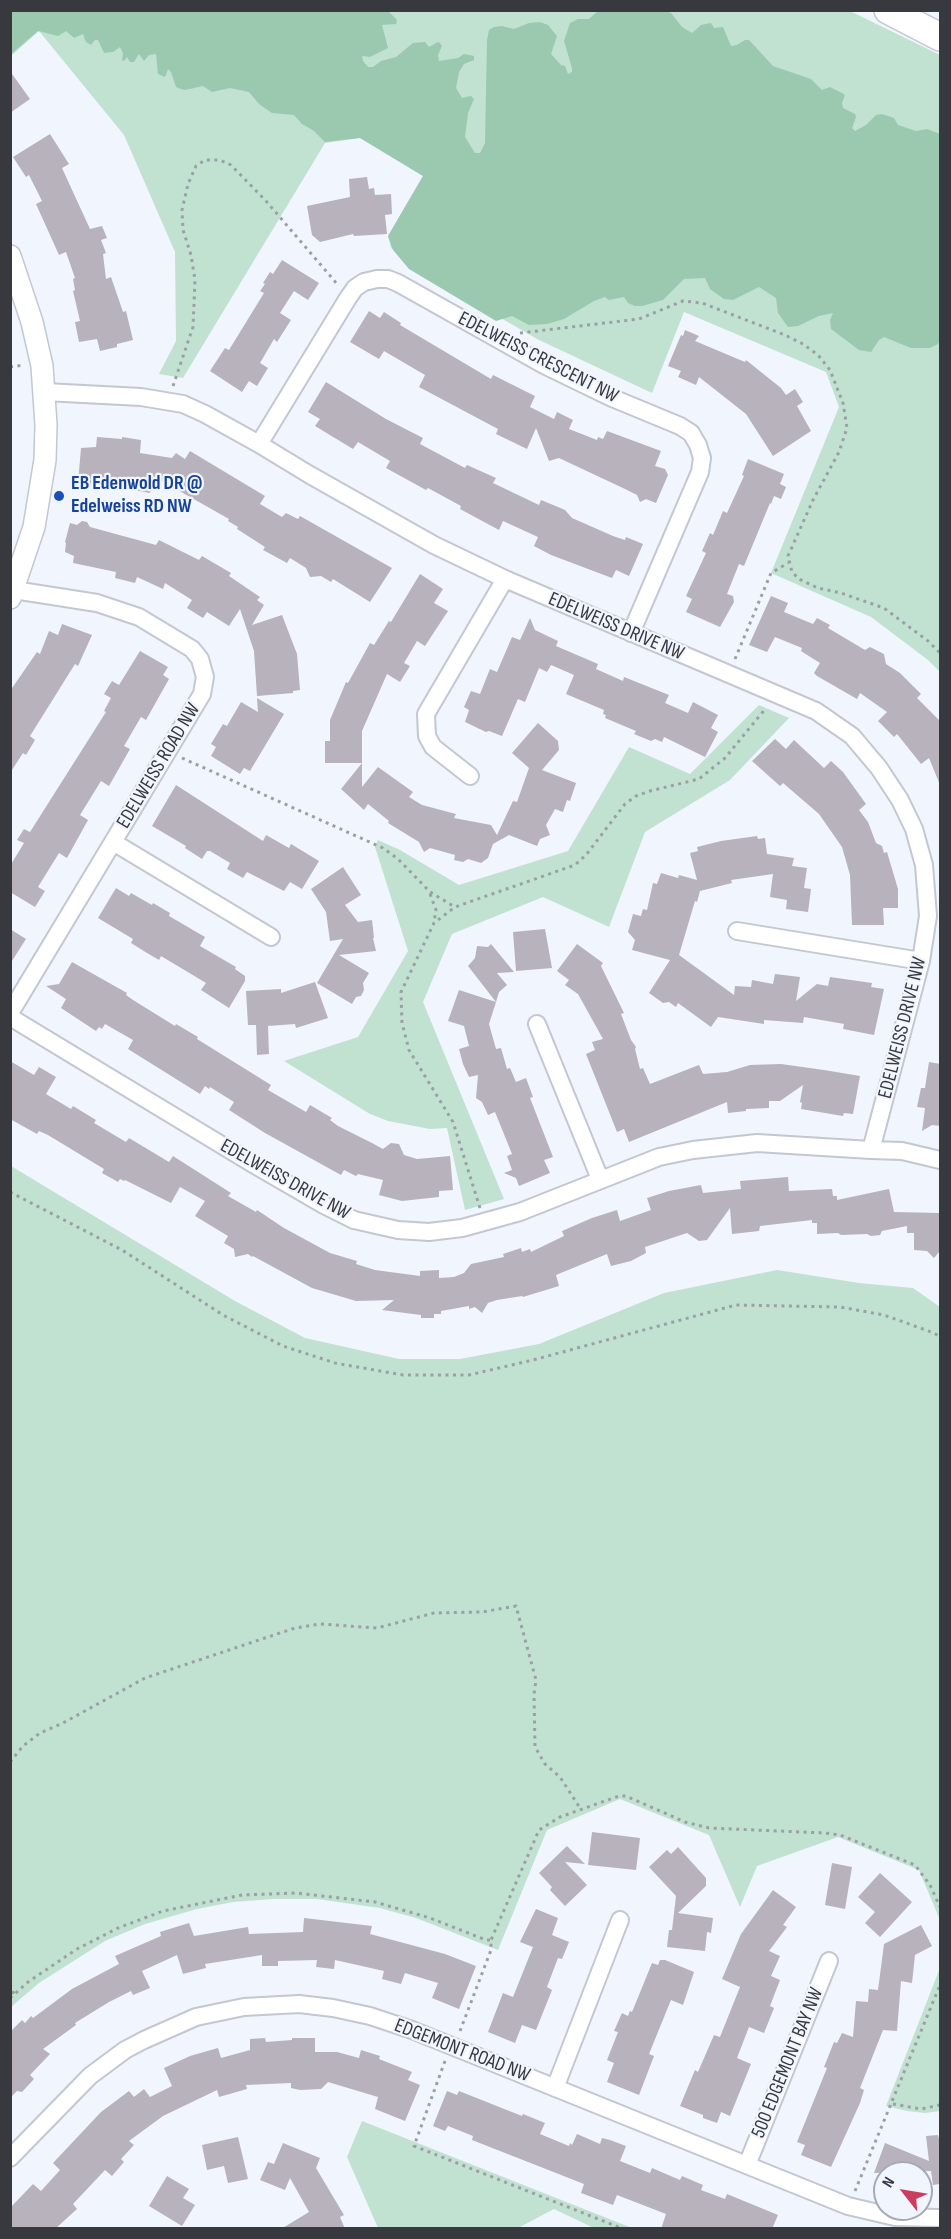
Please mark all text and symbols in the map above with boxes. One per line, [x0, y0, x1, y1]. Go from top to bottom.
street label: EDELWEISS CRESCENT NW [454, 307, 622, 409]
place label: EB Edenwold DR @ Edelweiss RD NW [71, 472, 202, 519]
marker: EB Edenwold DR @ Edelweiss RD NW [52, 489, 66, 503]
street label: EDELWEISS DRIVE NW [545, 588, 687, 666]
street label: EDELWEISS ROAD NW [112, 699, 206, 833]
street label: EDELWEISS DRIVE NW [874, 955, 932, 1101]
street label: EDELWEISS DRIVE NW [216, 1134, 354, 1226]
street label: 500 EDGEMONT BAY NW [747, 1984, 829, 2142]
street label: EDGEMONT ROAD NW [391, 2014, 533, 2088]
north arrow [873, 2161, 933, 2221]
text: N [879, 2174, 899, 2191]

